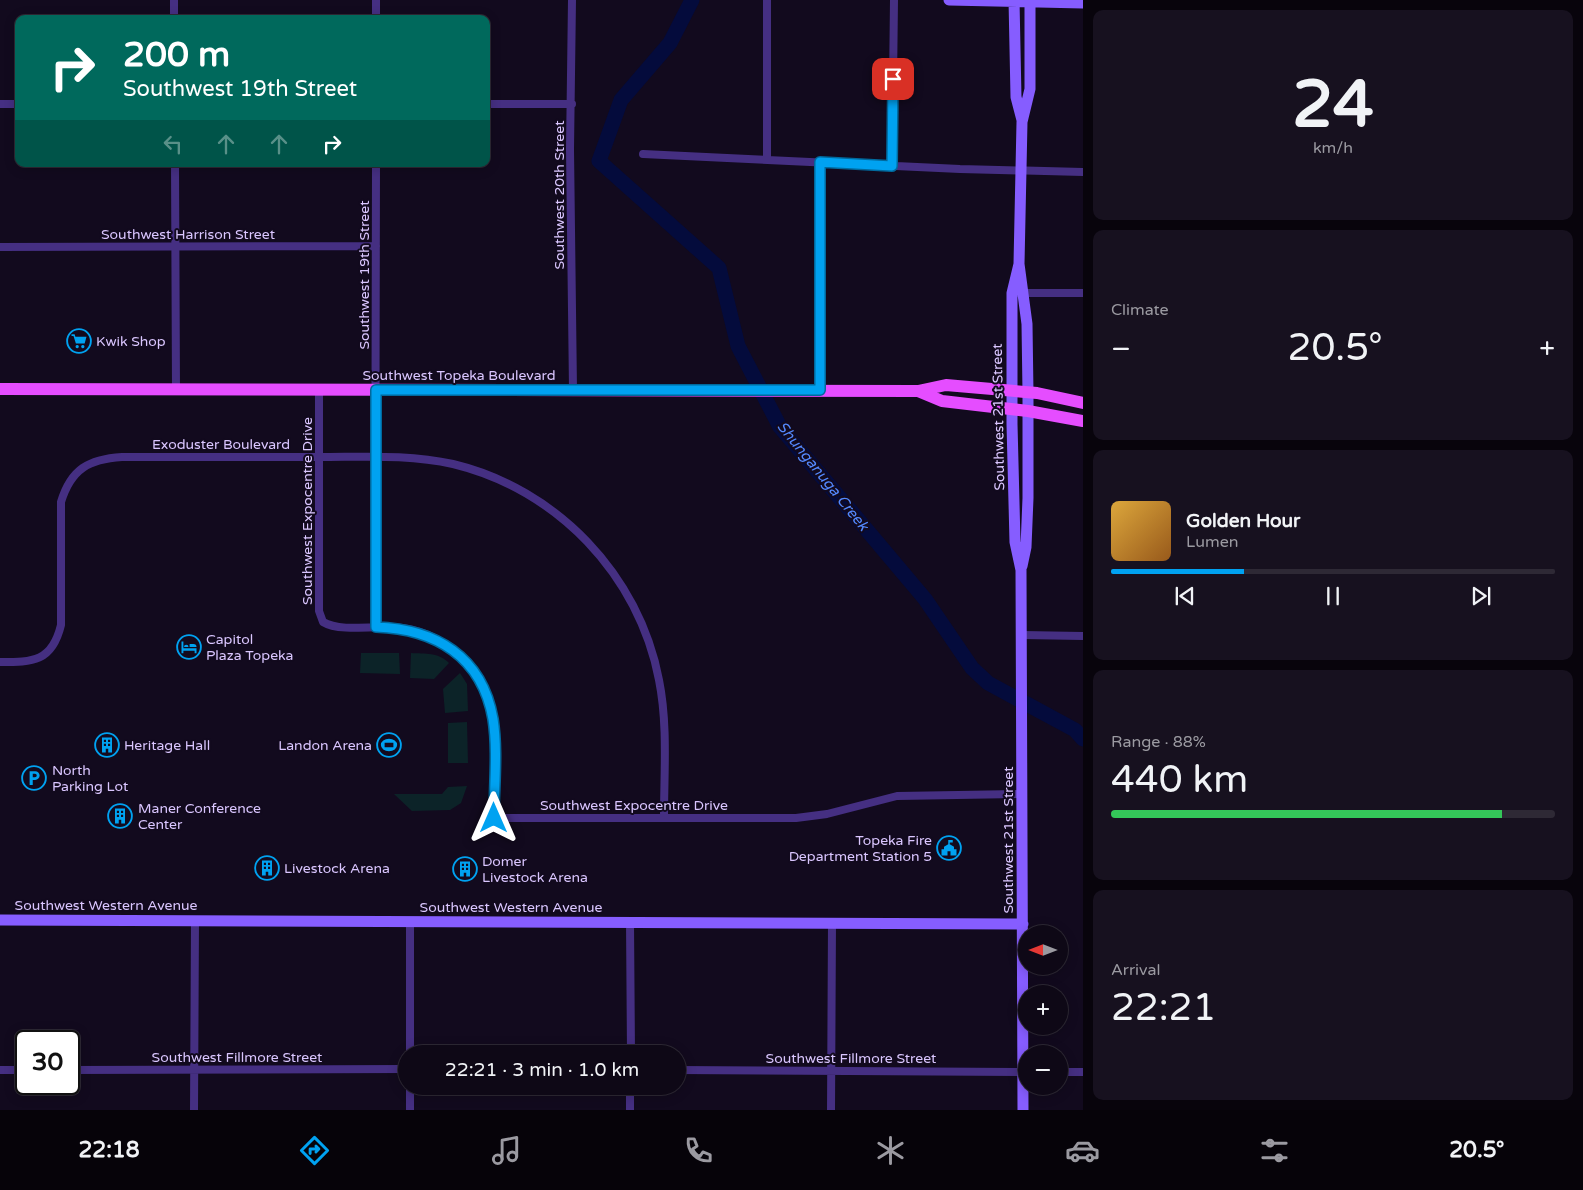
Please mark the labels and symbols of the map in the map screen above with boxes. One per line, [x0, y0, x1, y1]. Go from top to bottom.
pin [872, 58, 914, 100]
street label: Southwest 20th Street [551, 120, 568, 270]
street label: Southwest 19th Street [356, 200, 373, 350]
street label: Southwest Harrison Street [101, 226, 276, 243]
supermarket icon: Kwik Shop [66, 328, 92, 354]
place label: Kwik Shop [96, 333, 166, 350]
street label: Southwest 21st Street [989, 343, 1008, 491]
street label: Southwest Topeka Boulevard [362, 367, 556, 384]
street label: Southwest Expocentre Drive [299, 417, 316, 605]
water label: Shunganuga Creek [773, 418, 874, 536]
street label: Exoduster Boulevard [152, 436, 290, 453]
place label: Capitol Plaza Topeka [206, 631, 293, 664]
hotel icon: Capitol Plaza Topeka [176, 634, 202, 660]
building icon: Heritage Hall [94, 732, 120, 758]
sports icon: Landon Arena [376, 732, 402, 758]
place label: Heritage Hall [124, 737, 210, 754]
place label: Landon Arena [278, 737, 372, 754]
place label: North Parking Lot [52, 762, 129, 795]
parking icon: North Parking Lot [21, 765, 47, 791]
street label: Southwest 21st Street [1000, 766, 1017, 914]
position arrow [467, 791, 519, 843]
street label: Southwest Expocentre Drive [540, 797, 728, 814]
place label: Maner Conference Center [138, 800, 261, 833]
building icon: Maner Conference Center [107, 803, 133, 829]
place label: Topeka Fire Department Station 5 [789, 832, 932, 865]
public building icon: Topeka Fire Department Station 5 [936, 835, 962, 861]
place label: Domer Livestock Arena [482, 853, 588, 886]
building icon: Livestock Arena [254, 855, 280, 881]
building icon: Domer Livestock Arena [452, 856, 478, 882]
place label: Livestock Arena [284, 860, 390, 877]
street label: Southwest Western Avenue [15, 897, 198, 914]
street label: Southwest Western Avenue [420, 899, 603, 916]
north arrow [1018, 925, 1068, 975]
speed limit sign: 30 [15, 1030, 80, 1095]
street label: Southwest Fillmore Street [152, 1049, 323, 1066]
street label: Southwest Fillmore Street [766, 1050, 937, 1067]

